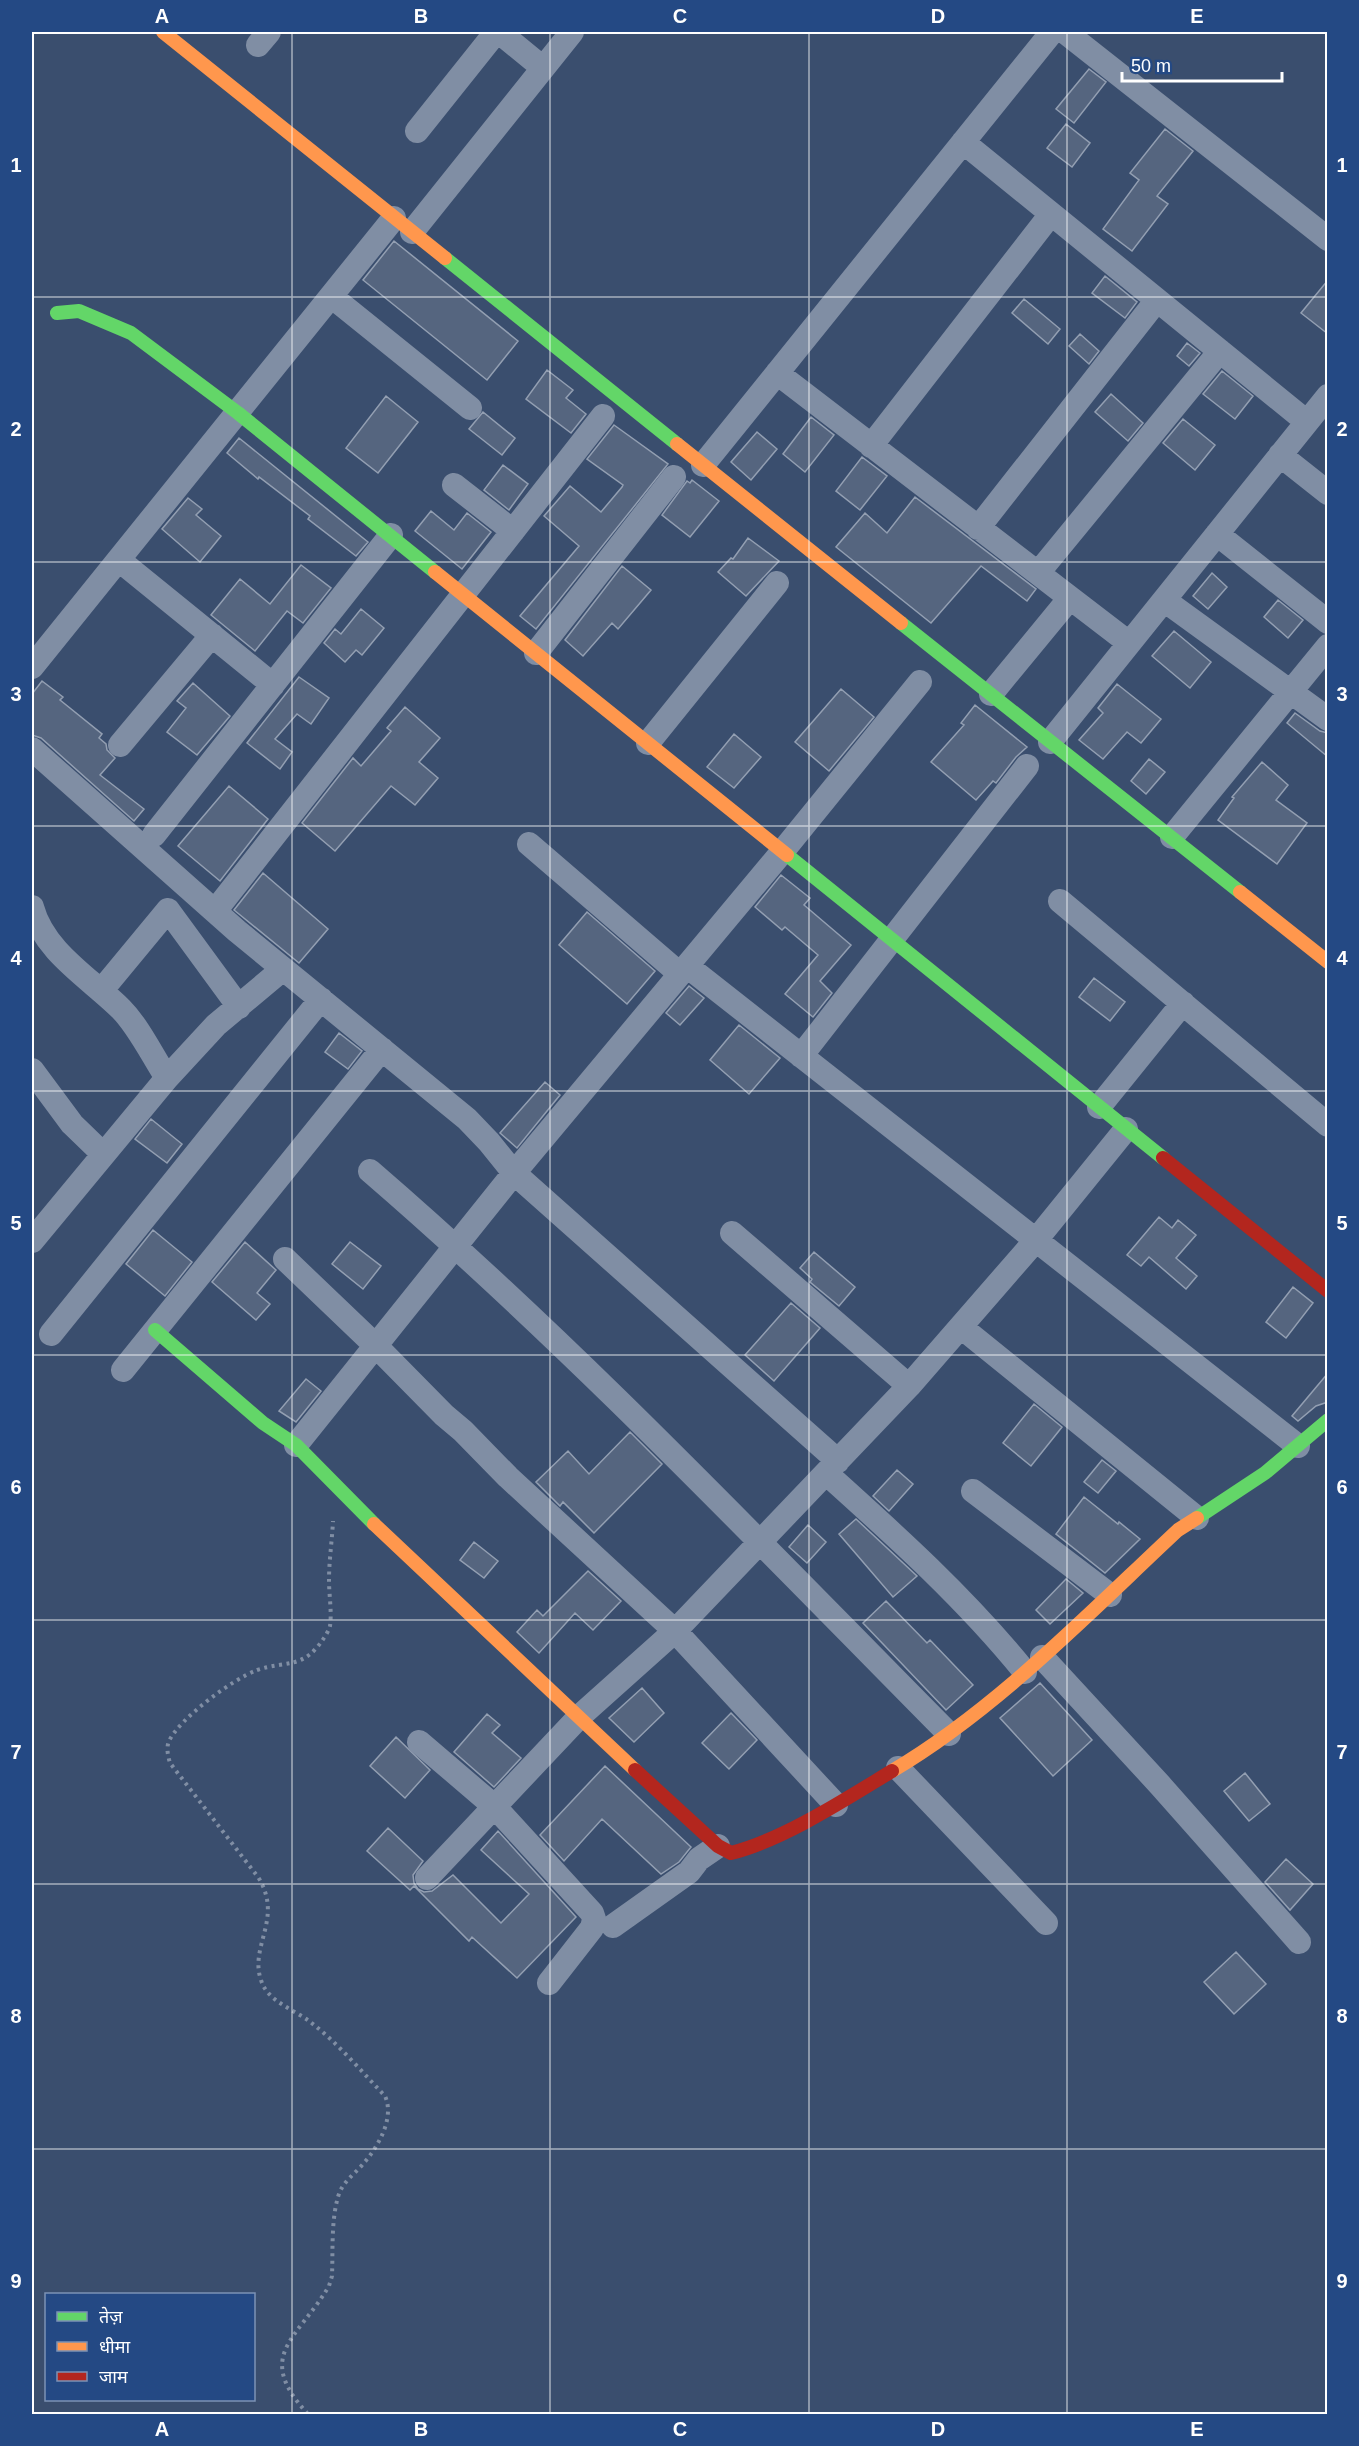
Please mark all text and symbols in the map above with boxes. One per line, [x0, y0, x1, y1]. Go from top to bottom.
text: A [155, 5, 169, 27]
text: B [414, 5, 428, 27]
text: C [673, 5, 687, 27]
text: D [931, 5, 945, 27]
text: E [1190, 5, 1204, 27]
scale bar [1122, 45, 1282, 83]
text: 50 m [1131, 56, 1171, 76]
text: 1 [10, 154, 22, 176]
text: 1 [1336, 154, 1348, 176]
text: 2 [10, 418, 22, 440]
text: 2 [1336, 418, 1348, 440]
text: 3 [10, 683, 22, 705]
text: 3 [1336, 683, 1348, 705]
text: 4 [10, 947, 22, 969]
text: 4 [1336, 947, 1348, 969]
text: 5 [10, 1212, 22, 1234]
text: 5 [1336, 1212, 1348, 1234]
text: 6 [10, 1476, 22, 1498]
text: 6 [1336, 1476, 1348, 1498]
text: 7 [10, 1741, 22, 1763]
text: 7 [1336, 1741, 1348, 1763]
text: 8 [10, 2005, 22, 2027]
text: 8 [1336, 2005, 1348, 2027]
text: 9 [10, 2270, 22, 2292]
text: 9 [1336, 2270, 1348, 2292]
legend [45, 2293, 255, 2401]
text: तेज़ [99, 2306, 123, 2327]
text: धीमा [99, 2337, 130, 2357]
text: जाम [99, 2367, 129, 2387]
text: A [155, 2418, 169, 2440]
text: B [414, 2418, 428, 2440]
text: C [673, 2418, 687, 2440]
text: D [931, 2418, 945, 2440]
text: E [1190, 2418, 1204, 2440]

